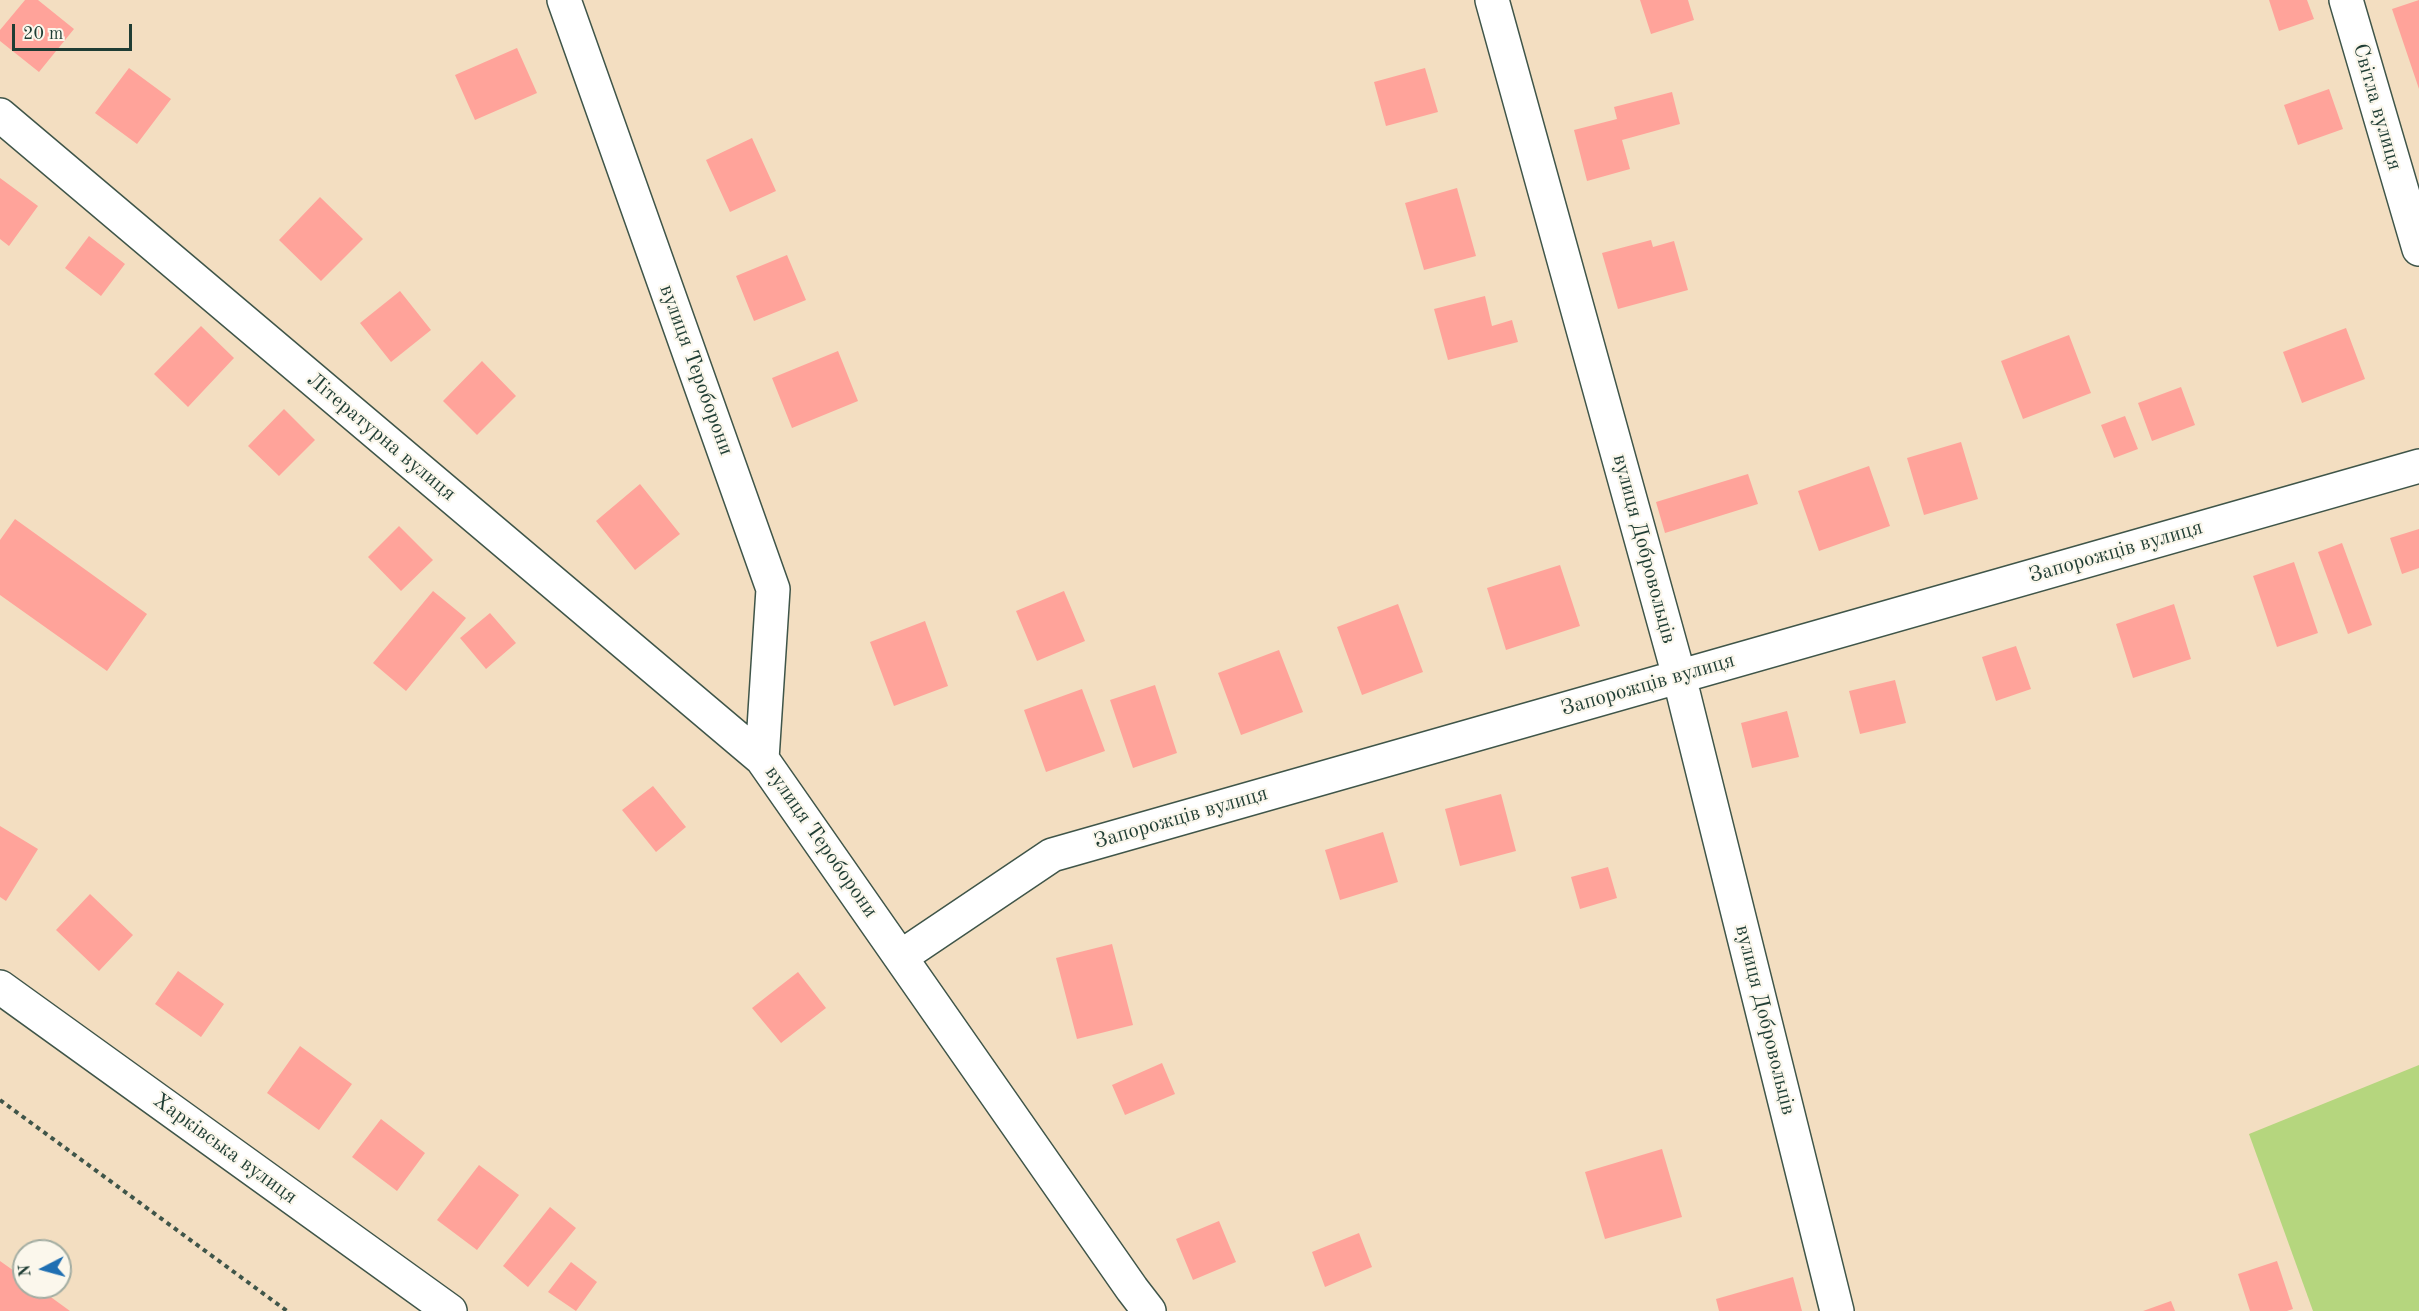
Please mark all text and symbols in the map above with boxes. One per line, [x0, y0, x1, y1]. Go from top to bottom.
scale bar [15, 12, 135, 50]
text: 20 m [23, 25, 63, 43]
street label: Світла вулиця [2347, 41, 2407, 173]
street label: вулиця Тероборони [653, 281, 739, 459]
street label: Літературна вулиця [301, 367, 461, 507]
street label: вулиця Добровольців [1607, 452, 1681, 646]
street label: Запорожців вулиця [2026, 515, 2206, 589]
street label: Запорожців вулиця [1558, 648, 1738, 722]
street label: вулиця Тероборони [759, 761, 883, 923]
street label: Запорожців вулиця [1091, 781, 1271, 855]
street label: вулиця Добровольців [1729, 922, 1801, 1118]
street label: Харківська вулиця [148, 1088, 302, 1210]
north arrow [12, 1239, 72, 1299]
text: N [17, 1264, 35, 1278]

